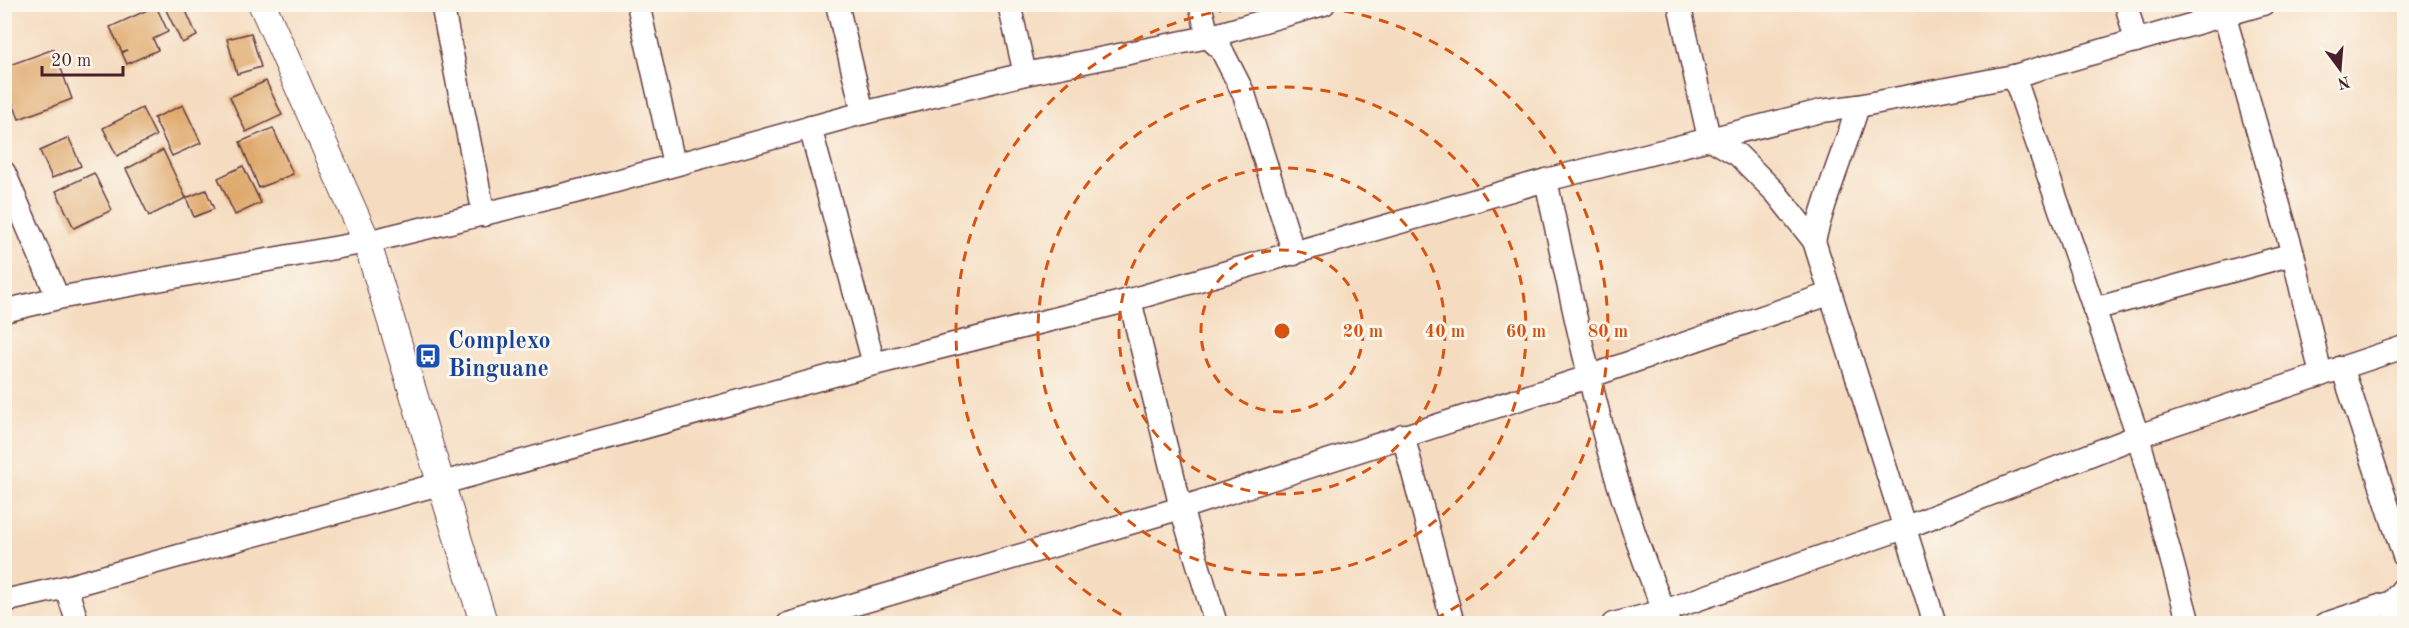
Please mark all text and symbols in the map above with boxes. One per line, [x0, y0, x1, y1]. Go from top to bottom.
scale bar [42, 39, 123, 77]
north arrow [2310, 39, 2370, 99]
text: 20 m [51, 52, 91, 70]
text: N [2335, 72, 2352, 91]
centre of rings [1272, 321, 1292, 341]
text: 20 m [1343, 323, 1383, 341]
text: 40 m [1425, 323, 1465, 341]
text: 60 m [1506, 323, 1546, 341]
text: 80 m [1588, 323, 1628, 341]
place label: Complexo Binguane [448, 330, 551, 382]
bus stop icon: Complexo Binguane [413, 341, 443, 371]

